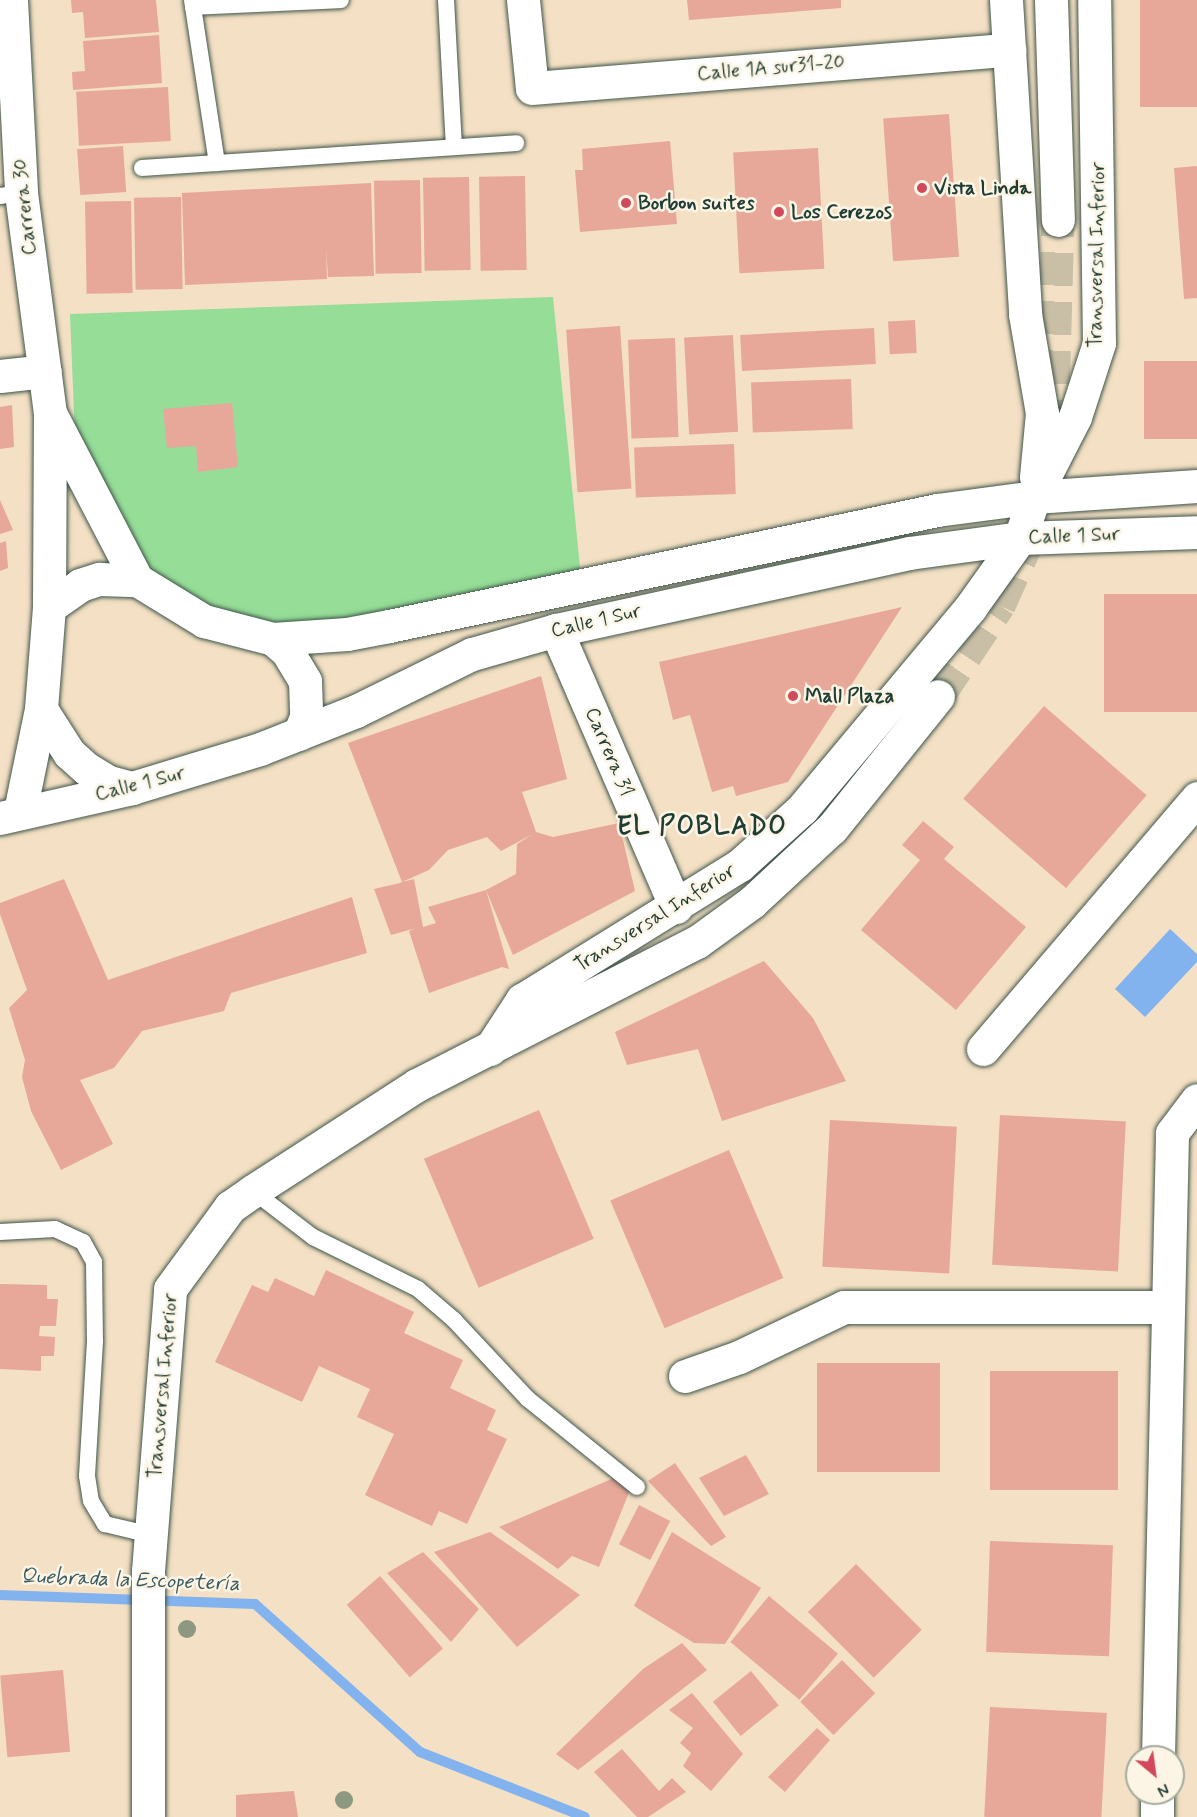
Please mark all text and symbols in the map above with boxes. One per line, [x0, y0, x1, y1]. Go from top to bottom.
street label: Calle 1A sur31-20 [695, 49, 847, 87]
street label: Carrera 30 [8, 158, 42, 256]
street label: Transversal Inferior [1083, 165, 1111, 345]
place label: Vista Linda [934, 176, 1029, 200]
marker: Vista Linda [915, 181, 929, 195]
place label: Borbon suites [638, 191, 749, 215]
marker: Borbon suites [619, 196, 633, 210]
place label: Los Cerezos [791, 200, 894, 224]
marker: Los Cerezos [772, 205, 786, 219]
street label: Calle 1 Sur [1028, 522, 1120, 550]
street label: Calle 1 Sur [549, 599, 643, 643]
place label: Mall Plaza [805, 684, 894, 708]
marker: Mall Plaza [786, 689, 800, 703]
street label: Carrera 31 [580, 704, 638, 800]
street label: Calle 1 Sur [93, 761, 187, 807]
district label: EL POBLADO [618, 812, 786, 844]
street label: Transversal Inferior [572, 860, 738, 976]
street label: Transversal Inferior [143, 1295, 183, 1477]
water label: Quebrada la Escopetería [19, 1564, 241, 1596]
north arrow [1125, 1745, 1185, 1805]
text: N [1153, 1778, 1173, 1801]

